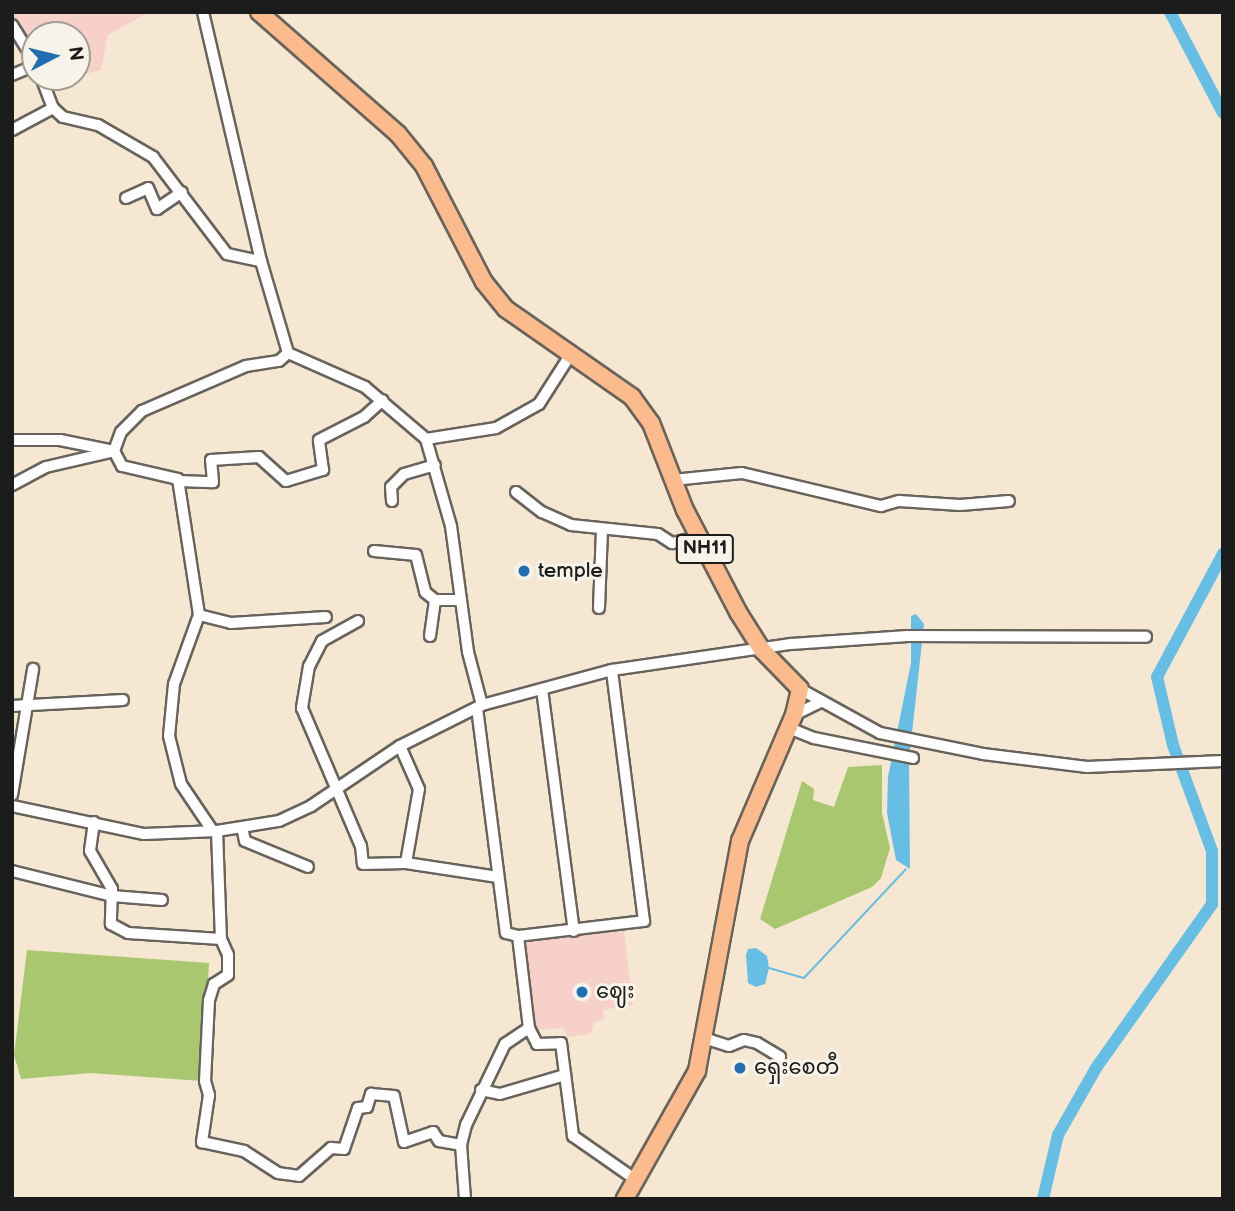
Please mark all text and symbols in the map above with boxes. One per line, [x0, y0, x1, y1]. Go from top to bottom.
north arrow [21, 21, 91, 91]
text: N [63, 45, 88, 62]
road number: NH11 [675, 534, 735, 564]
place label: temple [538, 558, 603, 584]
marker: temple [516, 563, 532, 579]
place label: ဈေး [596, 979, 634, 1005]
marker: ဈေး [574, 984, 590, 1000]
place label: ရှေးစေတီ [754, 1055, 839, 1081]
marker: ရှေးစေတီ [732, 1060, 748, 1076]

